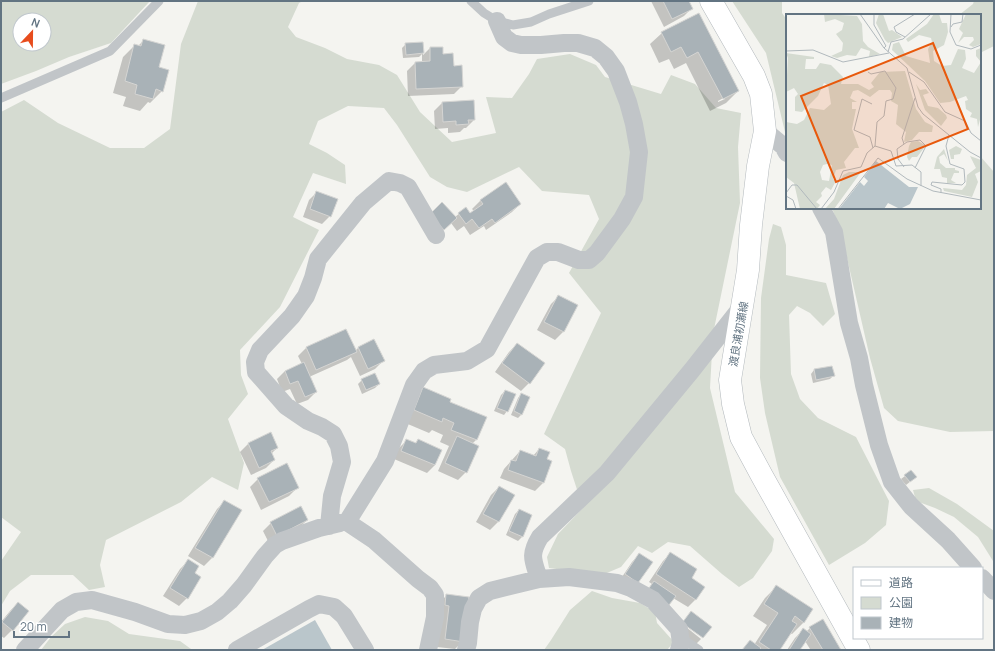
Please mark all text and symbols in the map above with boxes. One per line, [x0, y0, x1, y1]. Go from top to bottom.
north arrow [12, 12, 52, 52]
text: N [29, 14, 42, 31]
inset map [786, 14, 981, 209]
street label: 渡良浦初瀬線 [725, 300, 751, 368]
legend [853, 567, 983, 639]
text: 道路 [889, 574, 913, 591]
text: 公園 [889, 594, 913, 611]
scale bar [14, 613, 69, 639]
text: 建物 [889, 614, 913, 631]
text: 20 m [20, 618, 47, 635]

